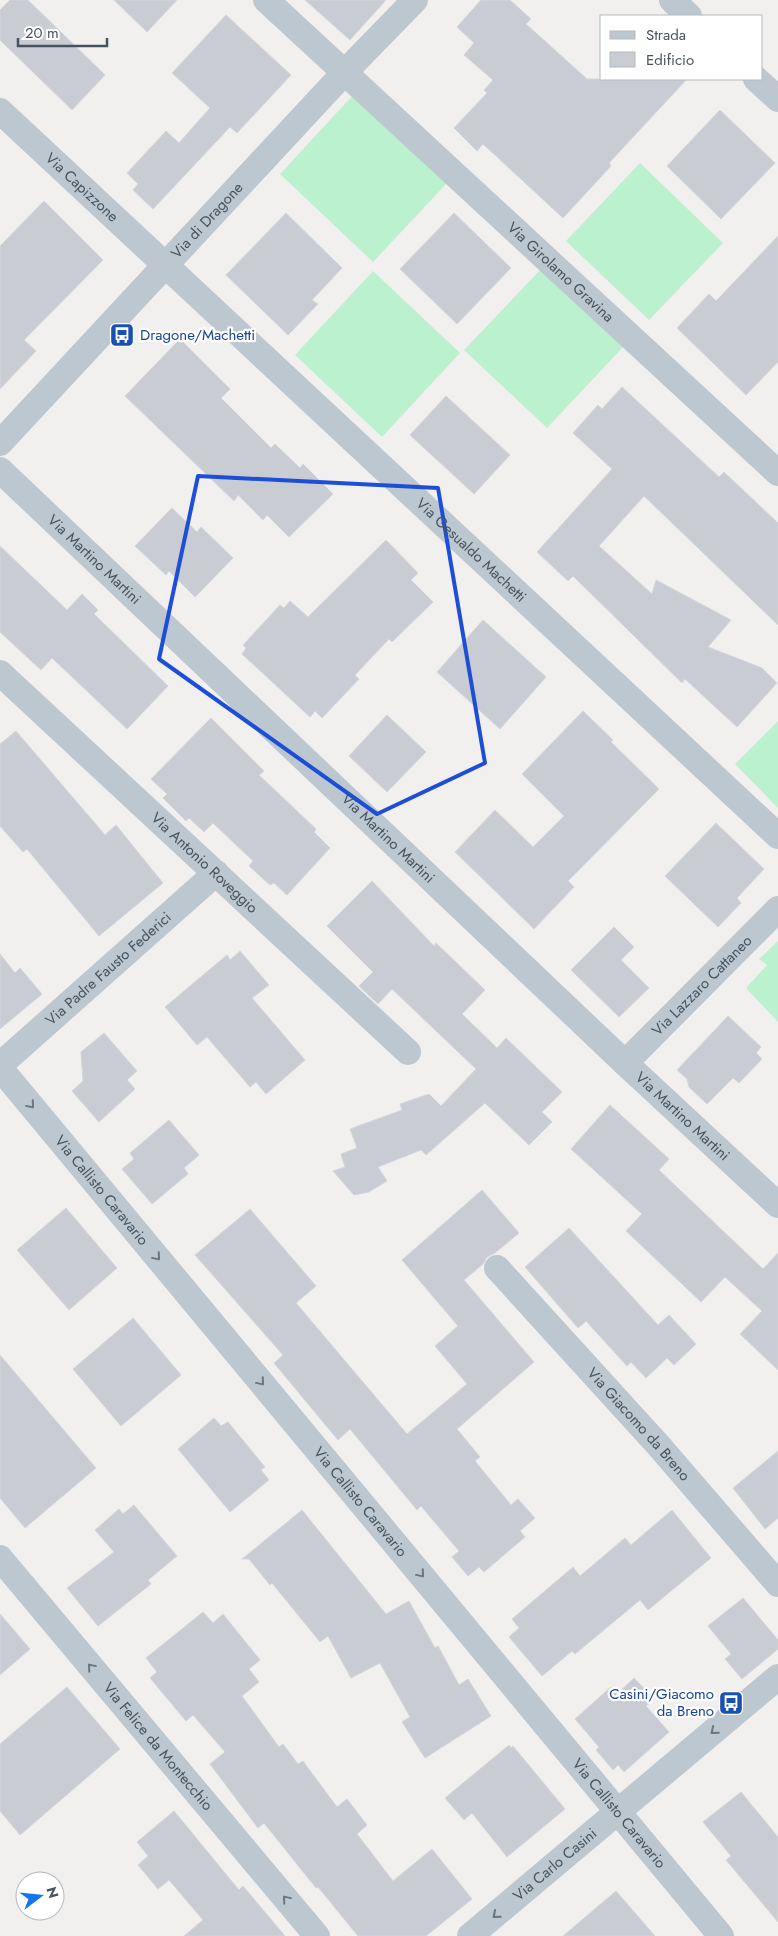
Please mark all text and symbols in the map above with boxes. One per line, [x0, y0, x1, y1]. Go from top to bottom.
scale bar [18, 15, 106, 47]
legend [600, 15, 763, 80]
text: 20 m [25, 22, 59, 44]
text: Strada [646, 24, 686, 46]
text: Edificio [646, 49, 694, 71]
street label: Via Capizzone [40, 147, 124, 227]
street label: Via di Dragone [166, 177, 248, 264]
street label: Via Girolamo Gravina [502, 217, 619, 327]
bus stop icon: Dragone/Machetti [109, 322, 135, 348]
place label: Dragone/Machetti [140, 324, 255, 346]
street label: Via Gesualdo Machetti [411, 493, 531, 607]
street label: Via Martino Martini [42, 509, 146, 609]
street label: Via Martino Martini [336, 788, 440, 888]
street label: Via Antonio Roveggio [146, 807, 263, 918]
street label: Via Padre Fausto Federici [41, 907, 176, 1031]
street label: Via Lazzaro Cattaneo [647, 930, 757, 1041]
street label: Via Martino Martini [630, 1067, 735, 1166]
one-way arrow [26, 1099, 34, 1108]
street label: Via Callisto Caravario [49, 1131, 154, 1250]
one-way arrow [152, 1251, 160, 1260]
street label: Via Giacomo da Breno [582, 1363, 695, 1486]
one-way arrow [256, 1376, 264, 1385]
street label: Via Callisto Caravario [308, 1442, 413, 1562]
one-way arrow [415, 1569, 424, 1578]
one-way arrow [89, 1664, 97, 1673]
street label: Via Felice da Montecchio [98, 1678, 218, 1815]
place label: Casini/Giacomo da Breno [609, 1683, 714, 1722]
bus stop icon: Casini/Giacomo da Breno [718, 1690, 744, 1716]
one-way arrow [711, 1725, 720, 1734]
street label: Via Callisto Caravario [567, 1754, 671, 1873]
street label: Via Carlo Casini [508, 1823, 602, 1906]
north arrow [15, 1871, 65, 1921]
text: N [41, 1884, 64, 1901]
one-way arrow [283, 1895, 292, 1904]
one-way arrow [493, 1909, 502, 1917]

